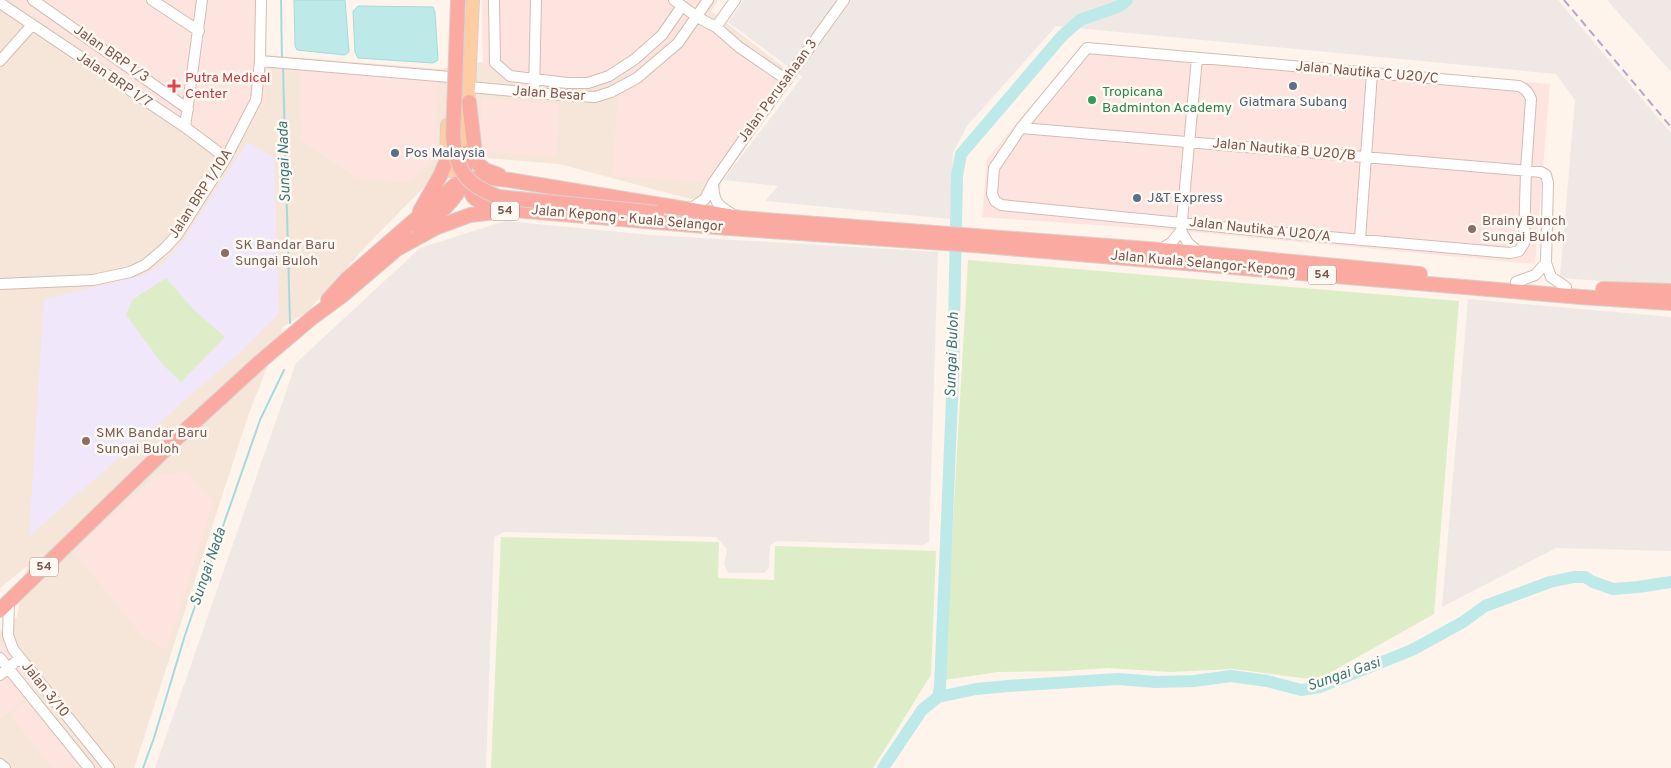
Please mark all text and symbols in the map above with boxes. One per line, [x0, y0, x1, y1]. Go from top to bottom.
street label: Jalan BRP 1/3 [70, 22, 152, 86]
street label: Jalan Perusahaan 3 [735, 36, 821, 146]
street label: Jalan BRP 1/7 [73, 48, 155, 112]
street label: Jalan Nautika C U20/C [1295, 58, 1439, 88]
place label: Putra Medical Center [185, 70, 270, 103]
marker: Putra Medical Center [167, 79, 181, 93]
marker: Giatmara Subang [1287, 80, 1299, 92]
street label: Jalan Besar [512, 83, 587, 105]
place label: Tropicana Badminton Academy [1102, 84, 1232, 117]
marker: Tropicana Badminton Academy [1086, 94, 1098, 106]
place label: Giatmara Subang [1239, 94, 1347, 111]
water label: Sungai Nada [274, 121, 296, 203]
street label: Jalan Nautika B U20/B [1211, 135, 1357, 165]
place label: Pos Malaysia [405, 145, 485, 162]
street label: Jalan BRP 1/10A [166, 146, 236, 242]
marker: Pos Malaysia [389, 147, 401, 159]
place label: J&T Express [1147, 190, 1223, 207]
marker: J&T Express [1131, 192, 1143, 204]
road number: 54 [491, 202, 519, 220]
street label: Jalan Kepong - Kuala Selangor [530, 202, 724, 236]
place label: Brainy Bunch Sungai Buloh [1482, 213, 1566, 246]
street label: Jalan Nautika A U20/A [1188, 214, 1332, 246]
marker: Brainy Bunch Sungai Buloh [1466, 223, 1478, 235]
place label: SK Bandar Baru Sungai Buloh [235, 237, 335, 270]
marker: SK Bandar Baru Sungai Buloh [219, 247, 231, 259]
street label: Jalan Kuala Selangor-Kepong [1110, 247, 1296, 281]
road number: 54 [1308, 266, 1336, 284]
water label: Sungai Buloh [942, 312, 964, 398]
place label: SMK Bandar Baru Sungai Buloh [96, 425, 207, 458]
marker: SMK Bandar Baru Sungai Buloh [80, 435, 92, 447]
water label: Sungai Nada [187, 525, 231, 609]
road number: 54 [30, 558, 58, 576]
water label: Sungai Gasi [1305, 653, 1384, 696]
street label: Jalan 3/10 [17, 659, 73, 721]

